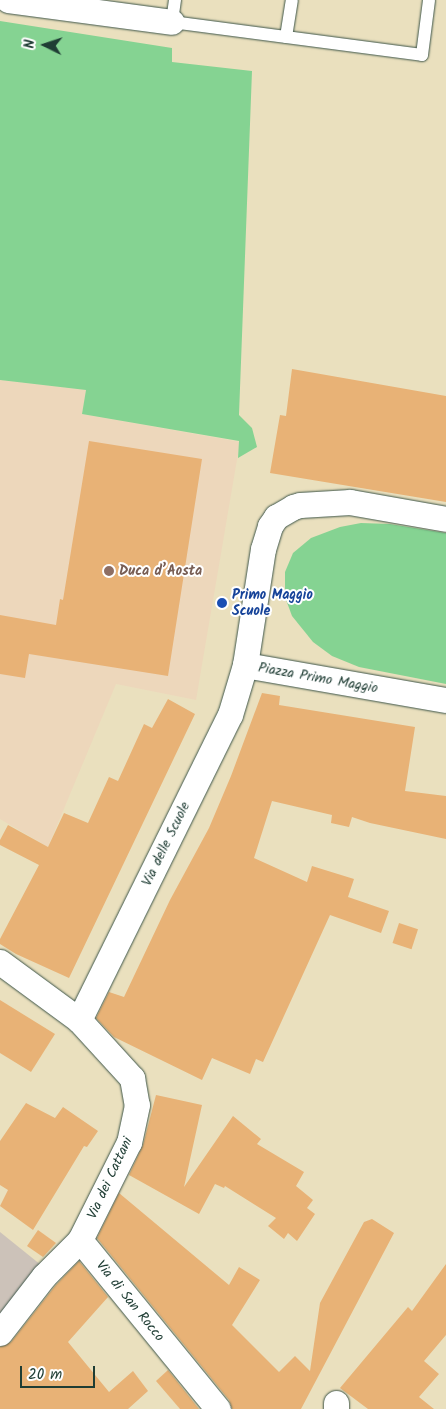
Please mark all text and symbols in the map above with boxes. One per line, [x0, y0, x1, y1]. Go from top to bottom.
north arrow [20, 20, 70, 70]
text: N [19, 39, 41, 49]
place label: Duca d’Aosta [119, 563, 202, 579]
marker: Duca d’Aosta [103, 565, 115, 577]
place label: Primo Maggio Scuole [232, 587, 313, 620]
marker: Primo Maggio Scuole [216, 597, 228, 609]
street label: Piazza Primo Maggio [257, 659, 379, 697]
street label: Via delle Scuole [138, 799, 194, 889]
street label: Via dei Cattani [84, 1134, 136, 1222]
street label: Via di San Rocco [92, 1257, 168, 1345]
scale bar [22, 1356, 98, 1388]
text: 20 m [28, 1363, 62, 1387]

